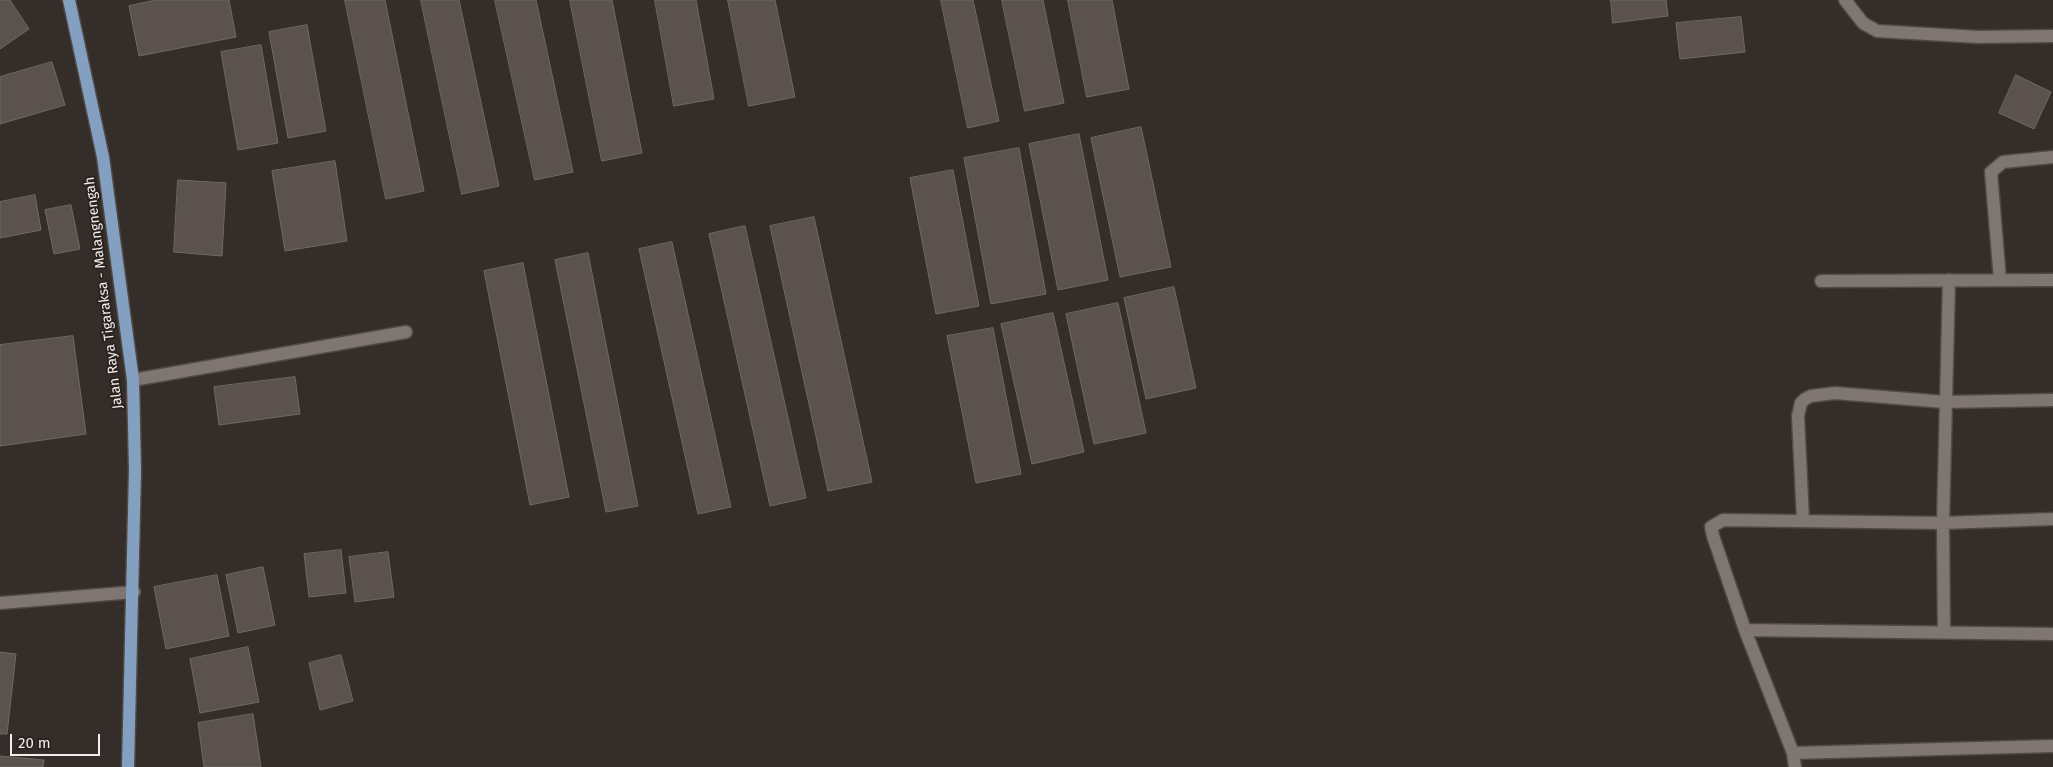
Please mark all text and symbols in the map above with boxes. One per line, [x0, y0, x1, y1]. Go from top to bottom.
street label: Jalan Raya Tigaraksa - Malangnengah [81, 176, 127, 410]
scale bar [12, 724, 102, 756]
text: 20 m [18, 734, 51, 752]

